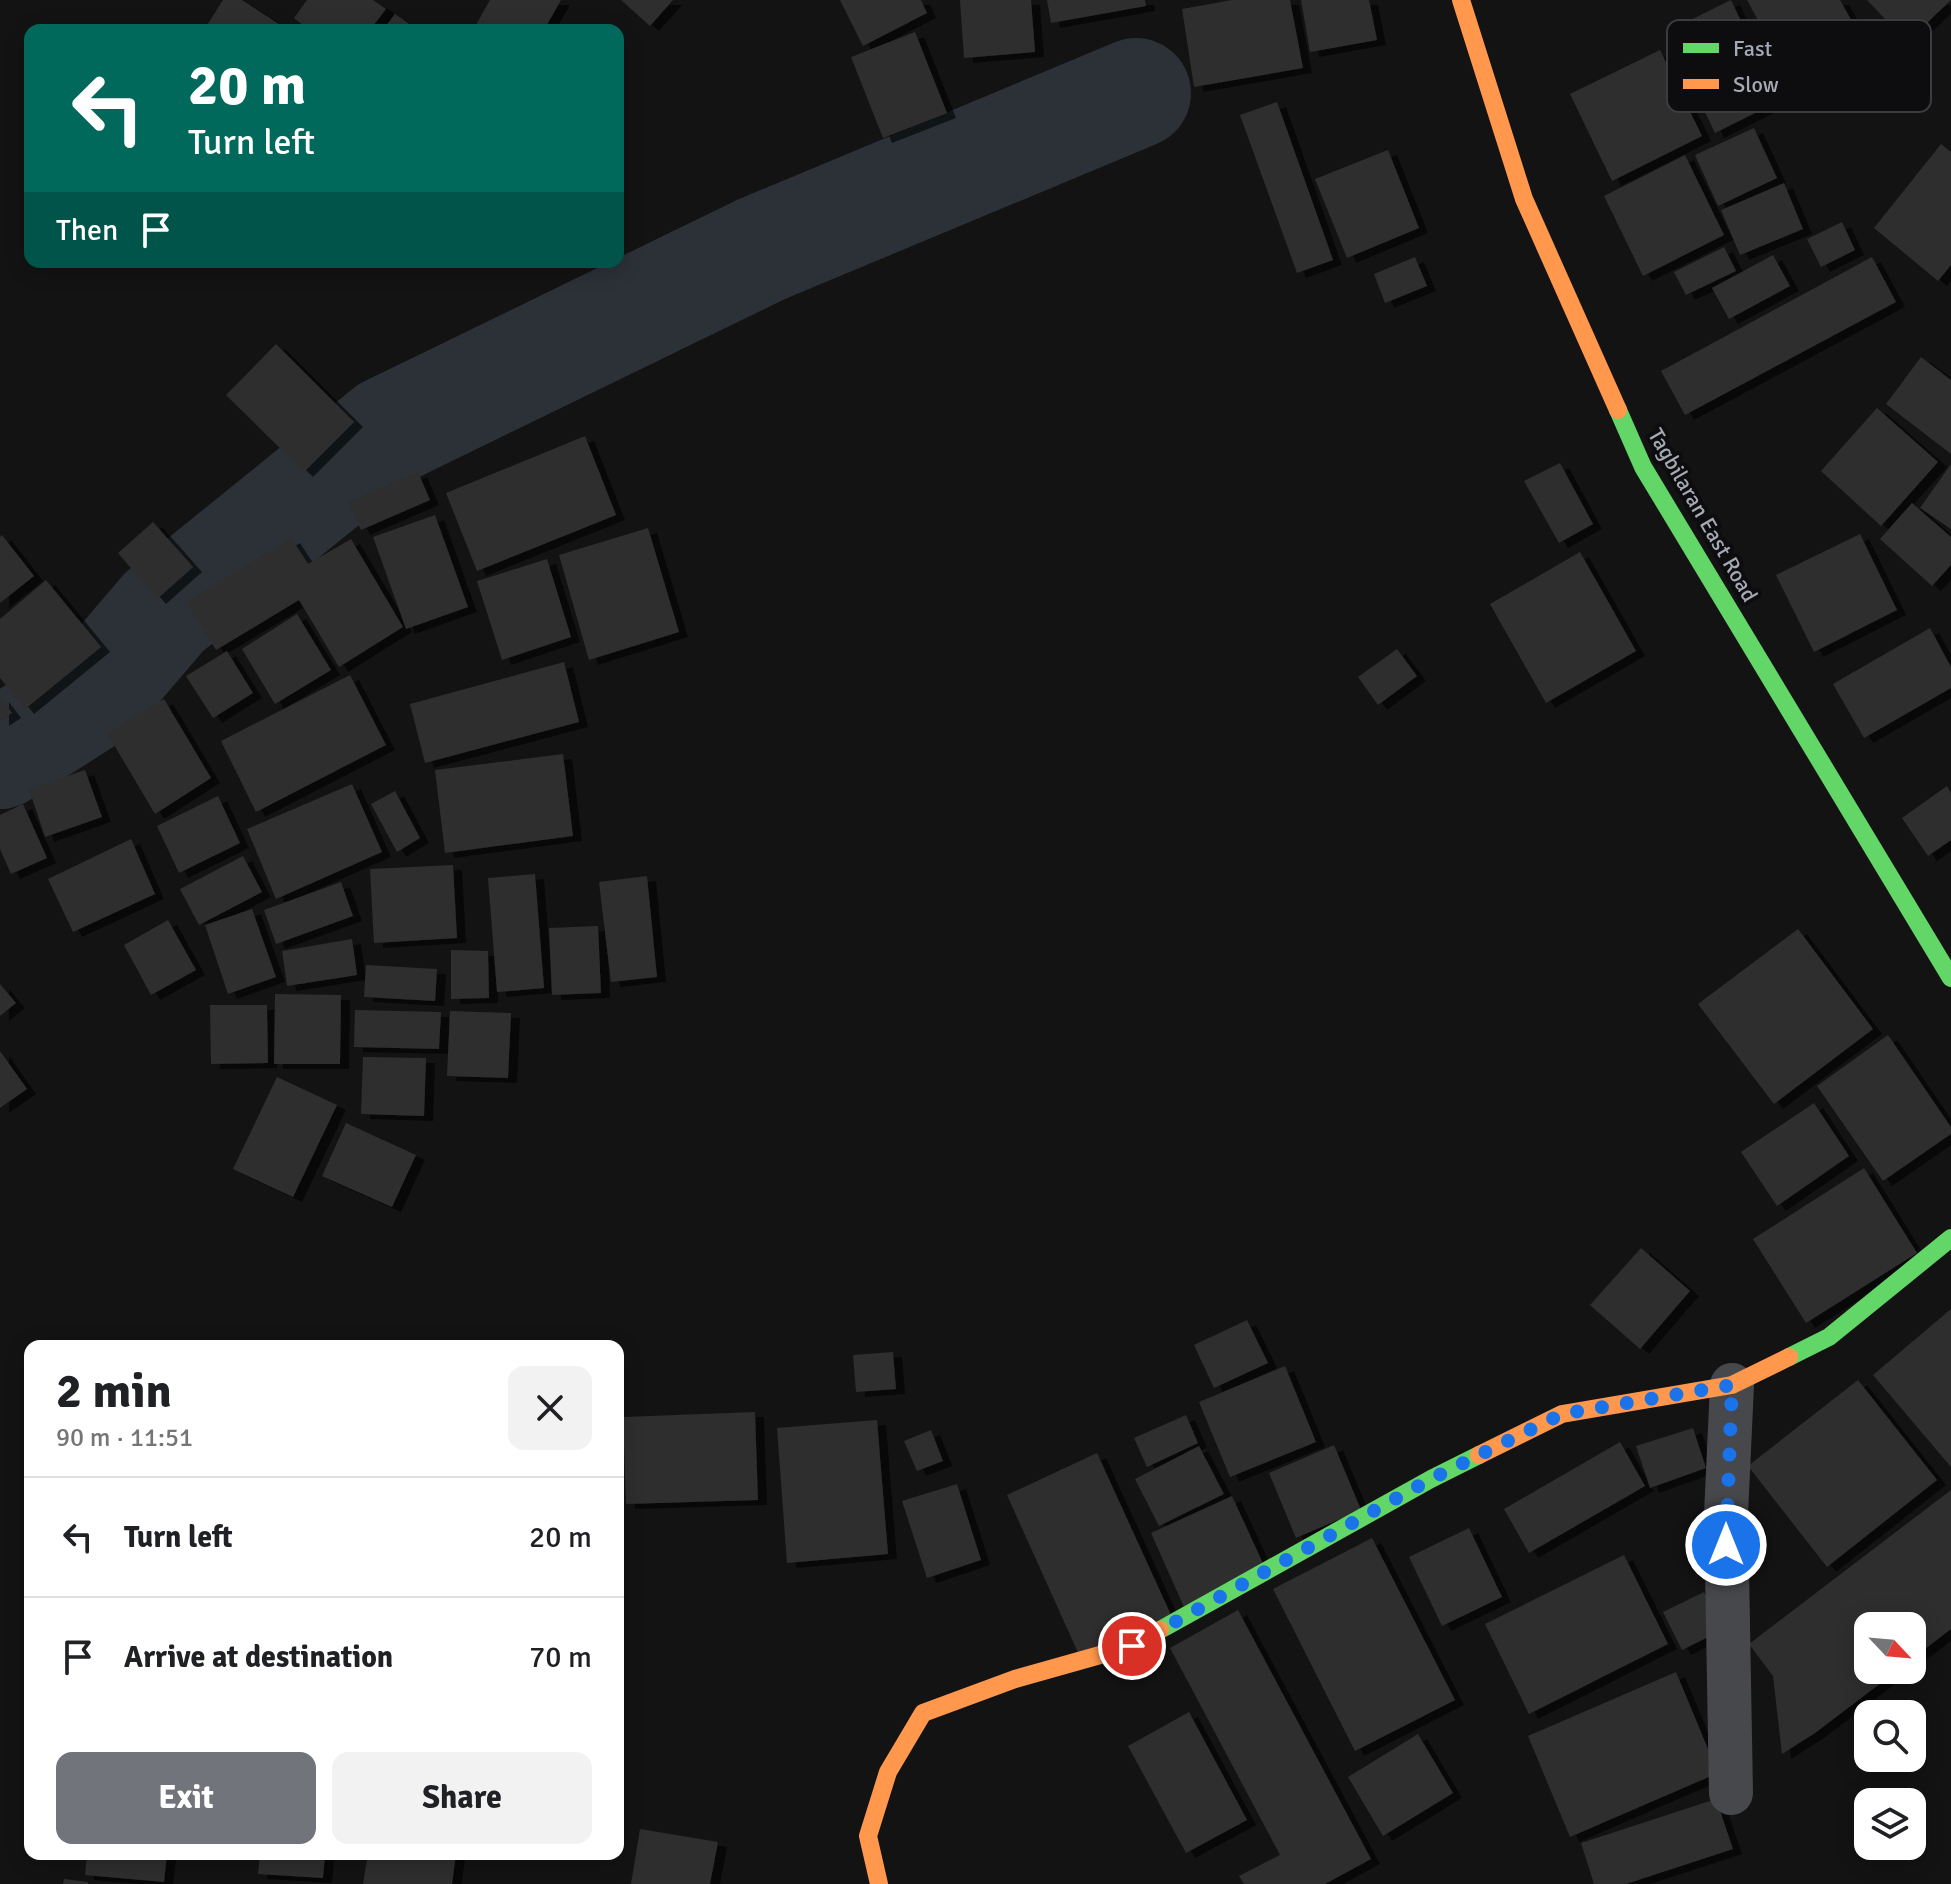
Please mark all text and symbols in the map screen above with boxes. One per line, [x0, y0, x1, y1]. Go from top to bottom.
legend [1667, 20, 1931, 112]
text: Fast [1733, 35, 1773, 62]
text: 20 m [188, 51, 306, 120]
icon: left [56, 56, 160, 160]
text: Slow [1733, 71, 1779, 98]
text: Turn left [188, 120, 315, 165]
icon: arrive [134, 208, 178, 252]
text: Then [56, 212, 118, 249]
street label: Tagbilaran East Road [1642, 423, 1764, 607]
text: 2 min [56, 1362, 172, 1421]
button: close [508, 1366, 592, 1450]
text: 90 m · 11:51 [56, 1422, 193, 1454]
position arrow [1684, 1503, 1768, 1587]
icon: left [56, 1515, 100, 1559]
text: Turn left [124, 1519, 233, 1556]
text: 20 m [529, 1519, 592, 1556]
pin [1098, 1612, 1166, 1680]
north arrow [1854, 1612, 1926, 1684]
map controls [1854, 1612, 1926, 1860]
icon: arrive [1110, 1624, 1154, 1668]
icon: arrive [56, 1635, 100, 1679]
text: Arrive at destination [124, 1639, 393, 1676]
text: 70 m [529, 1639, 592, 1676]
button: search [1854, 1700, 1926, 1772]
button: Exit [56, 1752, 316, 1844]
button: Share [332, 1752, 592, 1844]
button: layers [1854, 1788, 1926, 1860]

